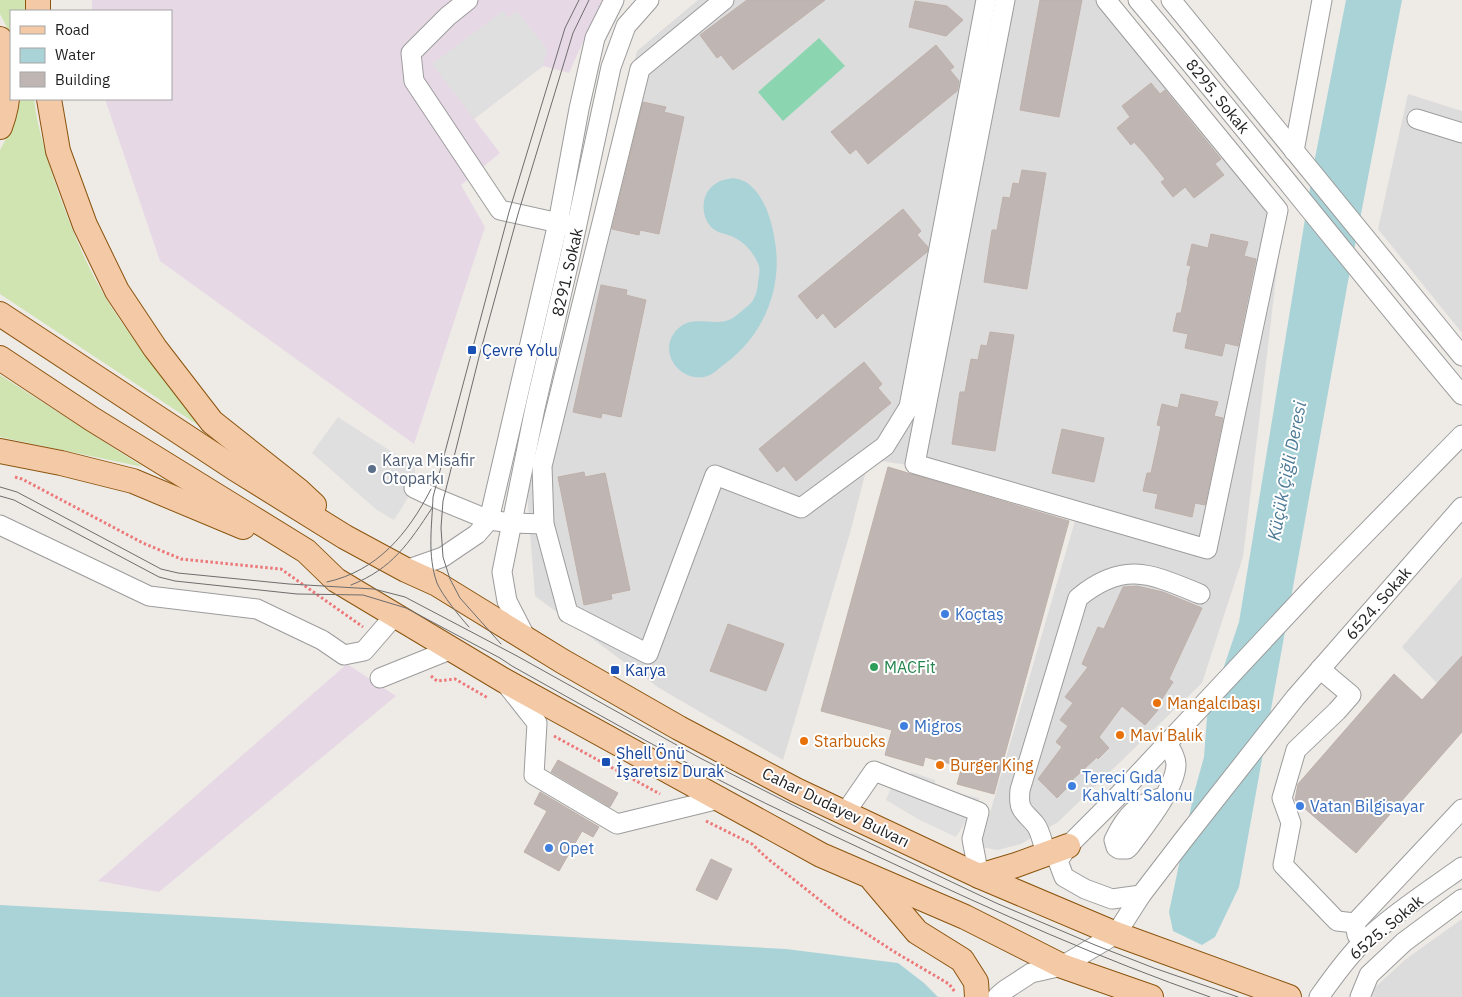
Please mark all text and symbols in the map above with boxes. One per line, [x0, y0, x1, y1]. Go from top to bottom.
legend [10, 10, 172, 100]
text: Road [55, 20, 90, 39]
text: Water [55, 45, 96, 64]
street label: 8295. Sokak [1182, 55, 1254, 138]
text: Building [55, 70, 110, 89]
street label: 8291. Sokak [547, 225, 587, 318]
place label: Çevre Yolu [482, 340, 558, 360]
marker: Çevre Yolu [466, 344, 478, 356]
water label: Küçük Çiğli Deresi [1262, 399, 1311, 543]
place label: Karya Misafir Otoparkı [382, 450, 475, 488]
marker: Karya Misafir Otoparkı [366, 463, 378, 475]
street label: 6524. Sokak [1341, 562, 1415, 644]
place label: Koçtaş [955, 604, 1004, 624]
marker: Koçtaş [939, 608, 951, 620]
place label: MACFit [884, 657, 936, 677]
place label: Karya [625, 660, 666, 680]
marker: MACFit [868, 661, 880, 673]
marker: Karya [609, 664, 621, 676]
place label: Mangalcıbaşı [1167, 693, 1261, 713]
marker: Mangalcıbaşı [1151, 697, 1163, 709]
place label: Migros [914, 716, 962, 736]
marker: Migros [898, 720, 910, 732]
place label: Mavi Balık [1130, 725, 1203, 745]
marker: Mavi Balık [1114, 729, 1126, 741]
place label: Starbucks [814, 731, 886, 751]
marker: Starbucks [798, 735, 810, 747]
place label: Shell Önü İşaretsiz Durak [616, 743, 725, 781]
place label: Burger King [950, 755, 1034, 775]
marker: Shell Önü İşaretsiz Durak [600, 756, 612, 768]
marker: Burger King [934, 759, 946, 771]
street label: Cahar Dudayev Bulvarı [759, 763, 913, 851]
place label: Tereci Gıda Kahvaltı Salonu [1082, 767, 1193, 805]
marker: Tereci Gıda Kahvaltı Salonu [1066, 780, 1078, 792]
place label: Vatan Bilgisayar [1310, 796, 1425, 816]
marker: Vatan Bilgisayar [1294, 800, 1306, 812]
place label: Opet [559, 838, 594, 858]
marker: Opet [543, 842, 555, 854]
street label: 6525. Sokak [1345, 890, 1427, 964]

